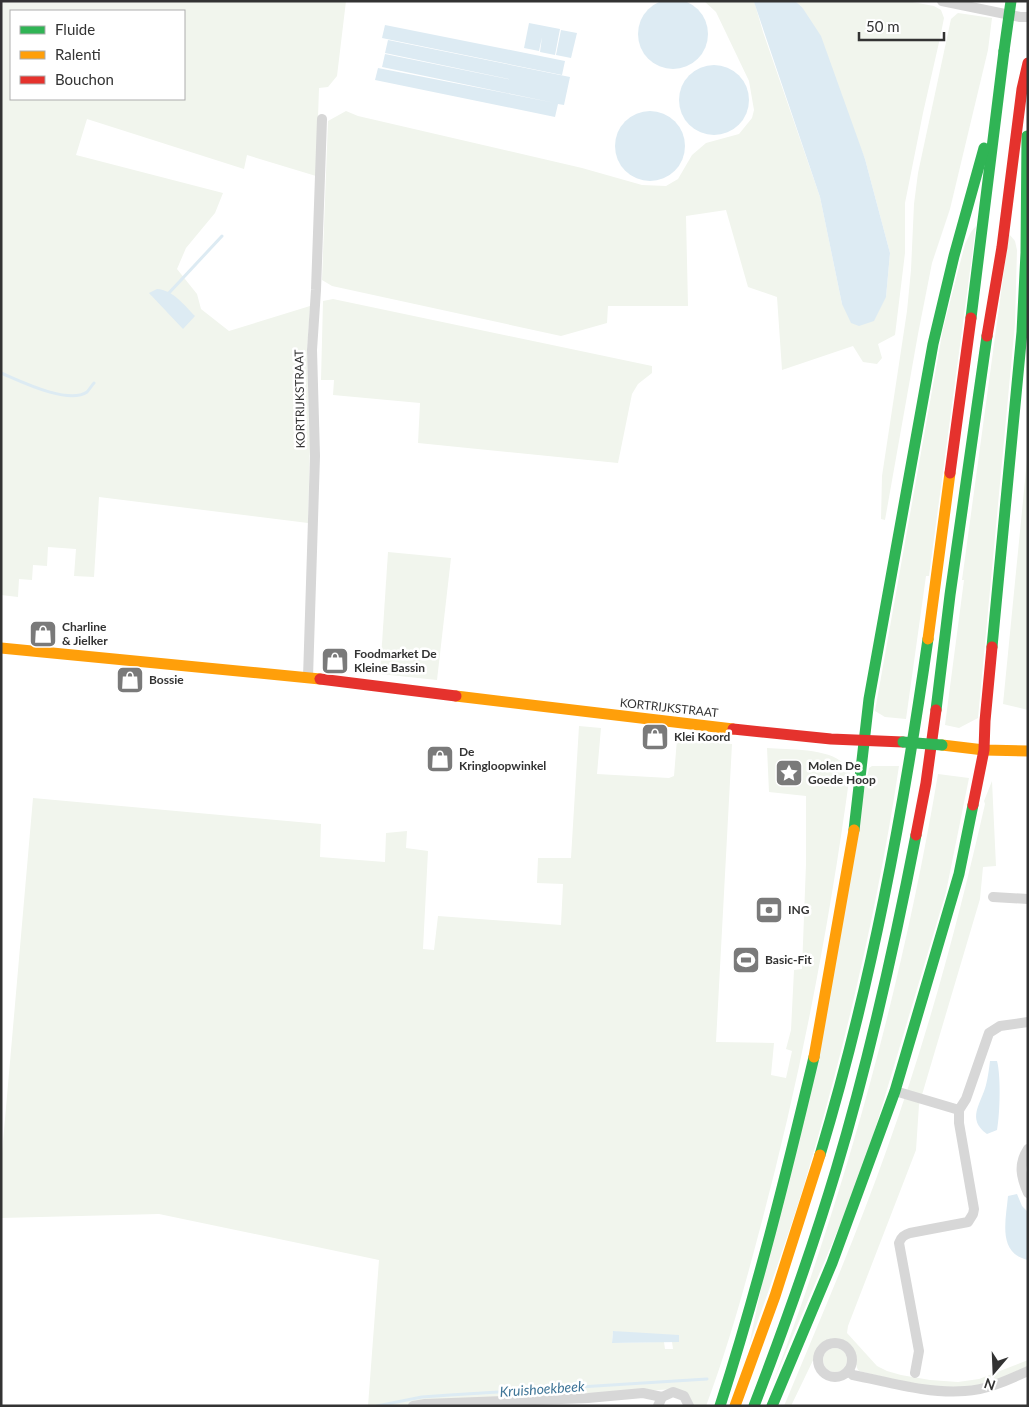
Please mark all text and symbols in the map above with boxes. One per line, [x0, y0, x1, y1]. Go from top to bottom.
legend [10, 10, 185, 100]
scale bar [859, 10, 944, 42]
text: 50 m [866, 17, 900, 35]
text: Fluide [55, 20, 95, 38]
text: Ralenti [55, 45, 101, 63]
text: Bouchon [55, 70, 114, 88]
street label: KORTRIJKSTRAAT [291, 349, 308, 449]
shop icon: Charline & Jielker [28, 619, 58, 649]
place label: Charline & Jielker [62, 619, 108, 648]
shop icon: Foodmarket De Kleine Bassin [320, 646, 350, 676]
place label: Foodmarket De Kleine Bassin [354, 646, 437, 675]
shop icon: Bossie [115, 665, 145, 695]
place label: Bossie [149, 672, 184, 687]
street label: KORTRIJKSTRAAT [619, 695, 719, 720]
shop icon: Klei Koord [640, 722, 670, 752]
place label: Klei Koord [674, 729, 730, 744]
shop icon: De Kringloopwinkel [425, 744, 455, 774]
place label: De Kringloopwinkel [459, 744, 546, 773]
place icon: Molen De Goede Hoop [774, 758, 804, 788]
place label: Molen De Goede Hoop [808, 758, 876, 787]
bank icon: ING [754, 895, 784, 925]
place label: ING [788, 902, 810, 917]
sports icon: Basic-Fit [731, 945, 761, 975]
place label: Basic-Fit [765, 952, 812, 967]
north arrow [969, 1347, 1019, 1397]
text: N [982, 1375, 997, 1395]
water label: Kruishoekbeek [499, 1377, 585, 1400]

